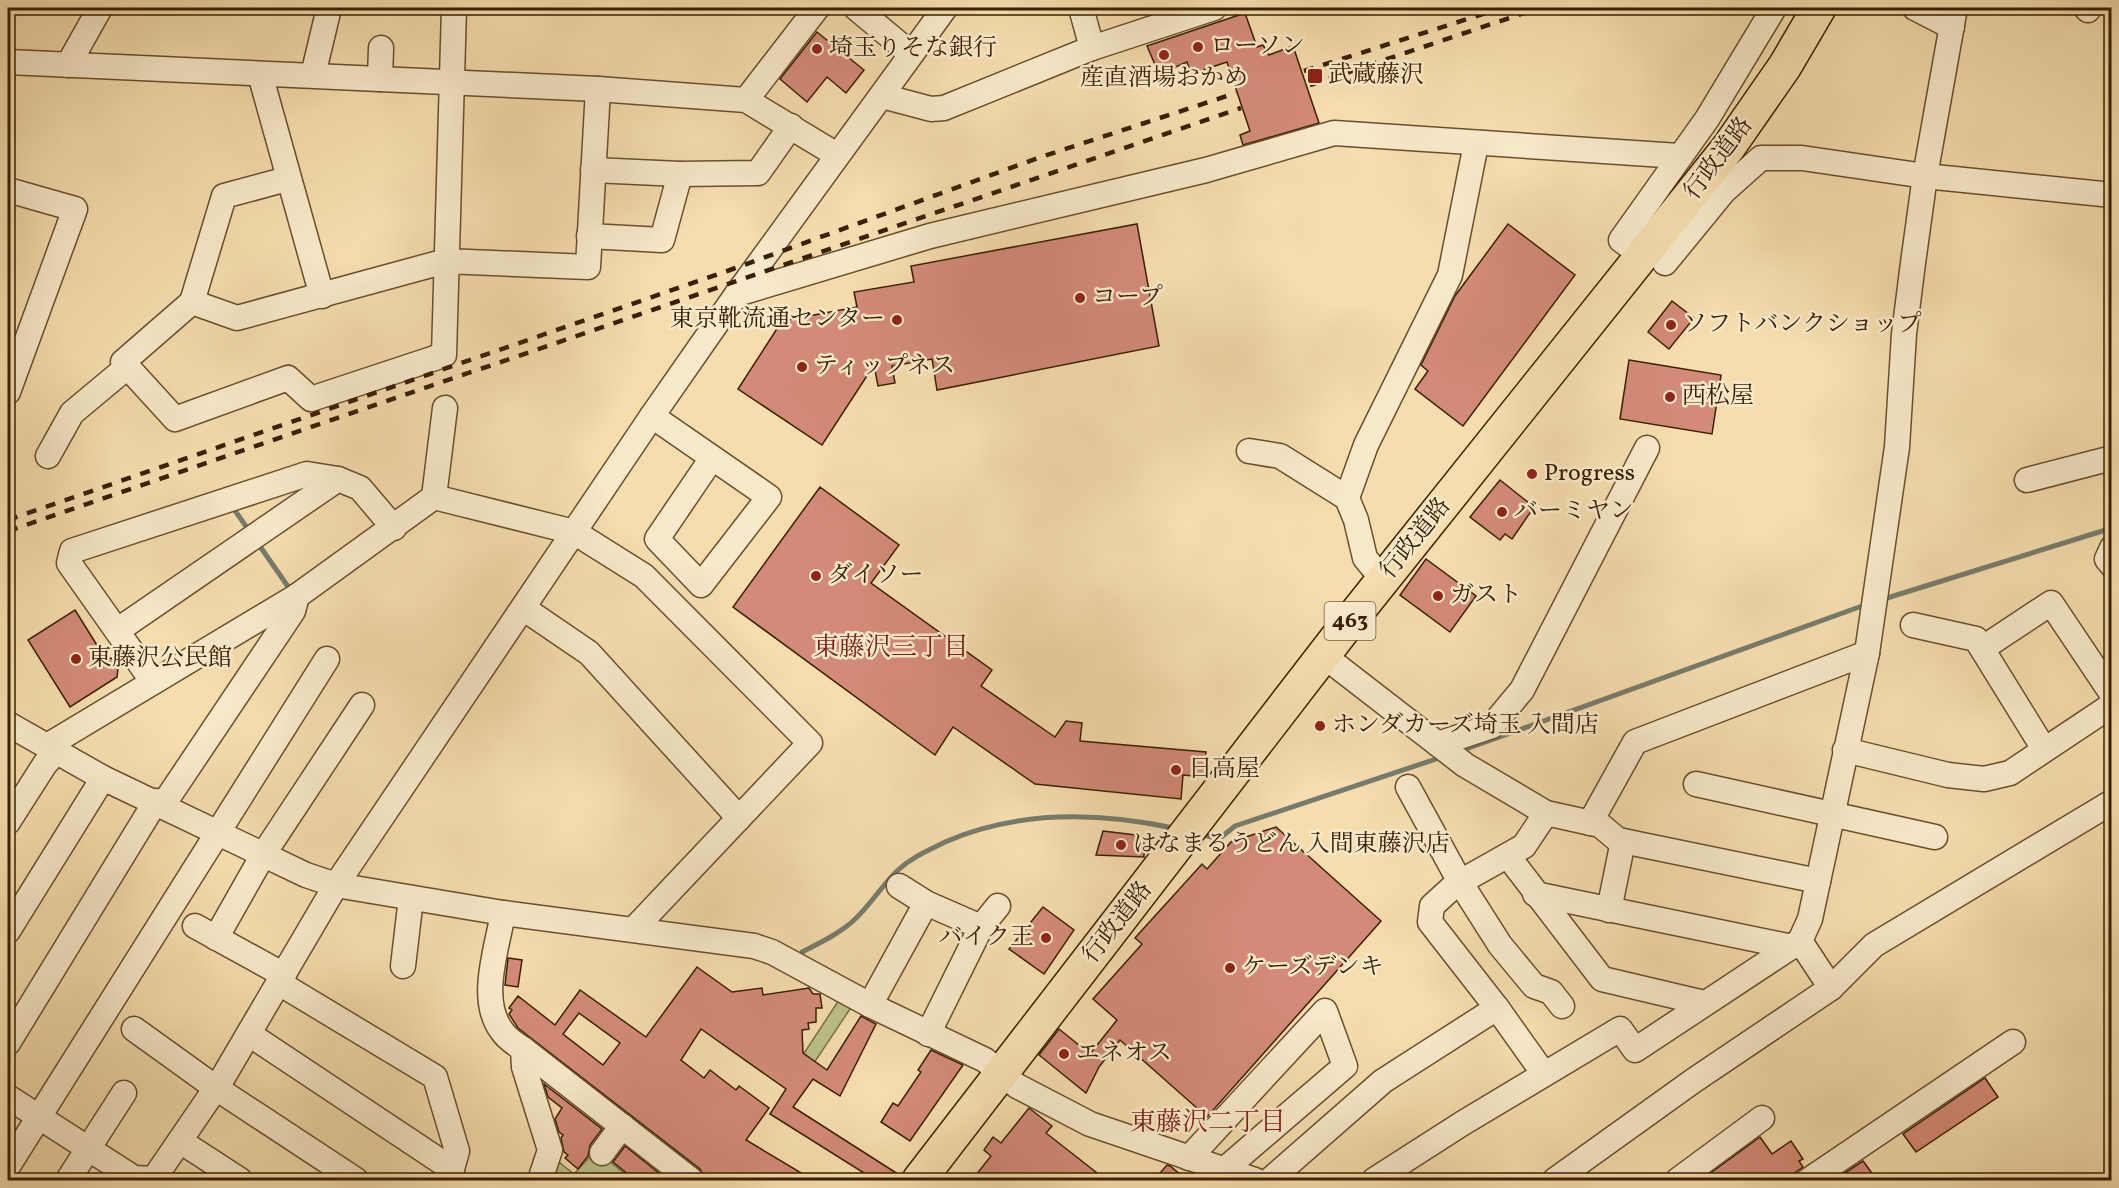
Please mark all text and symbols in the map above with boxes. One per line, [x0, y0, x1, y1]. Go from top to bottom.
place label: ローソン [1210, 30, 1305, 64]
place label: 埼玉りそな銀行 [829, 32, 997, 66]
marker: ローソン [1191, 40, 1205, 54]
marker: 埼玉りそな銀行 [810, 42, 824, 56]
marker: 産直酒場おかめ [1157, 48, 1171, 62]
place label: 武蔵藤沢 [1328, 59, 1424, 93]
place label: 産直酒場おかめ [1080, 62, 1248, 96]
marker: 武蔵藤沢 [1306, 67, 1324, 85]
street label: 行政道路 [1677, 110, 1761, 208]
place label: コープ [1092, 281, 1163, 315]
marker: コープ [1073, 291, 1087, 305]
place label: 東京靴流通センター [670, 303, 885, 337]
place label: ソフトバンクショップ [1683, 308, 1922, 342]
marker: 東京靴流通センター [890, 313, 904, 327]
marker: ソフトバンクショップ [1664, 318, 1678, 332]
place label: ティップネス [814, 350, 955, 384]
marker: ティップネス [795, 360, 809, 374]
place label: 西松屋 [1682, 380, 1754, 414]
marker: 西松屋 [1663, 390, 1677, 404]
place label: Progress [1544, 457, 1635, 491]
marker: Progress [1525, 467, 1539, 481]
street label: 行政道路 [1373, 491, 1459, 587]
place label: バーミヤン [1514, 495, 1634, 529]
marker: バーミヤン [1495, 505, 1509, 519]
place label: ダイソー [828, 559, 924, 593]
marker: ダイソー [809, 569, 823, 583]
place label: ガスト [1450, 579, 1522, 613]
marker: ガスト [1431, 589, 1445, 603]
road number: 463 [1324, 602, 1376, 640]
district label: 東藤沢三丁目 [813, 630, 969, 666]
place label: 東藤沢公民館 [88, 642, 232, 676]
marker: 東藤沢公民館 [69, 652, 83, 666]
place label: ホンダカーズ埼玉 入間店 [1332, 709, 1599, 743]
marker: ホンダカーズ埼玉 入間店 [1313, 719, 1327, 733]
place label: 日高屋 [1188, 753, 1260, 787]
marker: 日高屋 [1169, 763, 1183, 777]
place label: はなまるうどん 入間東藤沢店 [1133, 828, 1450, 862]
marker: はなまるうどん 入間東藤沢店 [1114, 838, 1128, 852]
street label: 行政道路 [1075, 875, 1161, 971]
place label: バイク王 [938, 921, 1034, 955]
marker: バイク王 [1039, 931, 1053, 945]
place label: ケーズデンキ [1242, 951, 1384, 985]
marker: ケーズデンキ [1223, 961, 1237, 975]
place label: エネオス [1076, 1037, 1172, 1071]
marker: エネオス [1057, 1047, 1071, 1061]
district label: 東藤沢二丁目 [1130, 1105, 1286, 1141]

